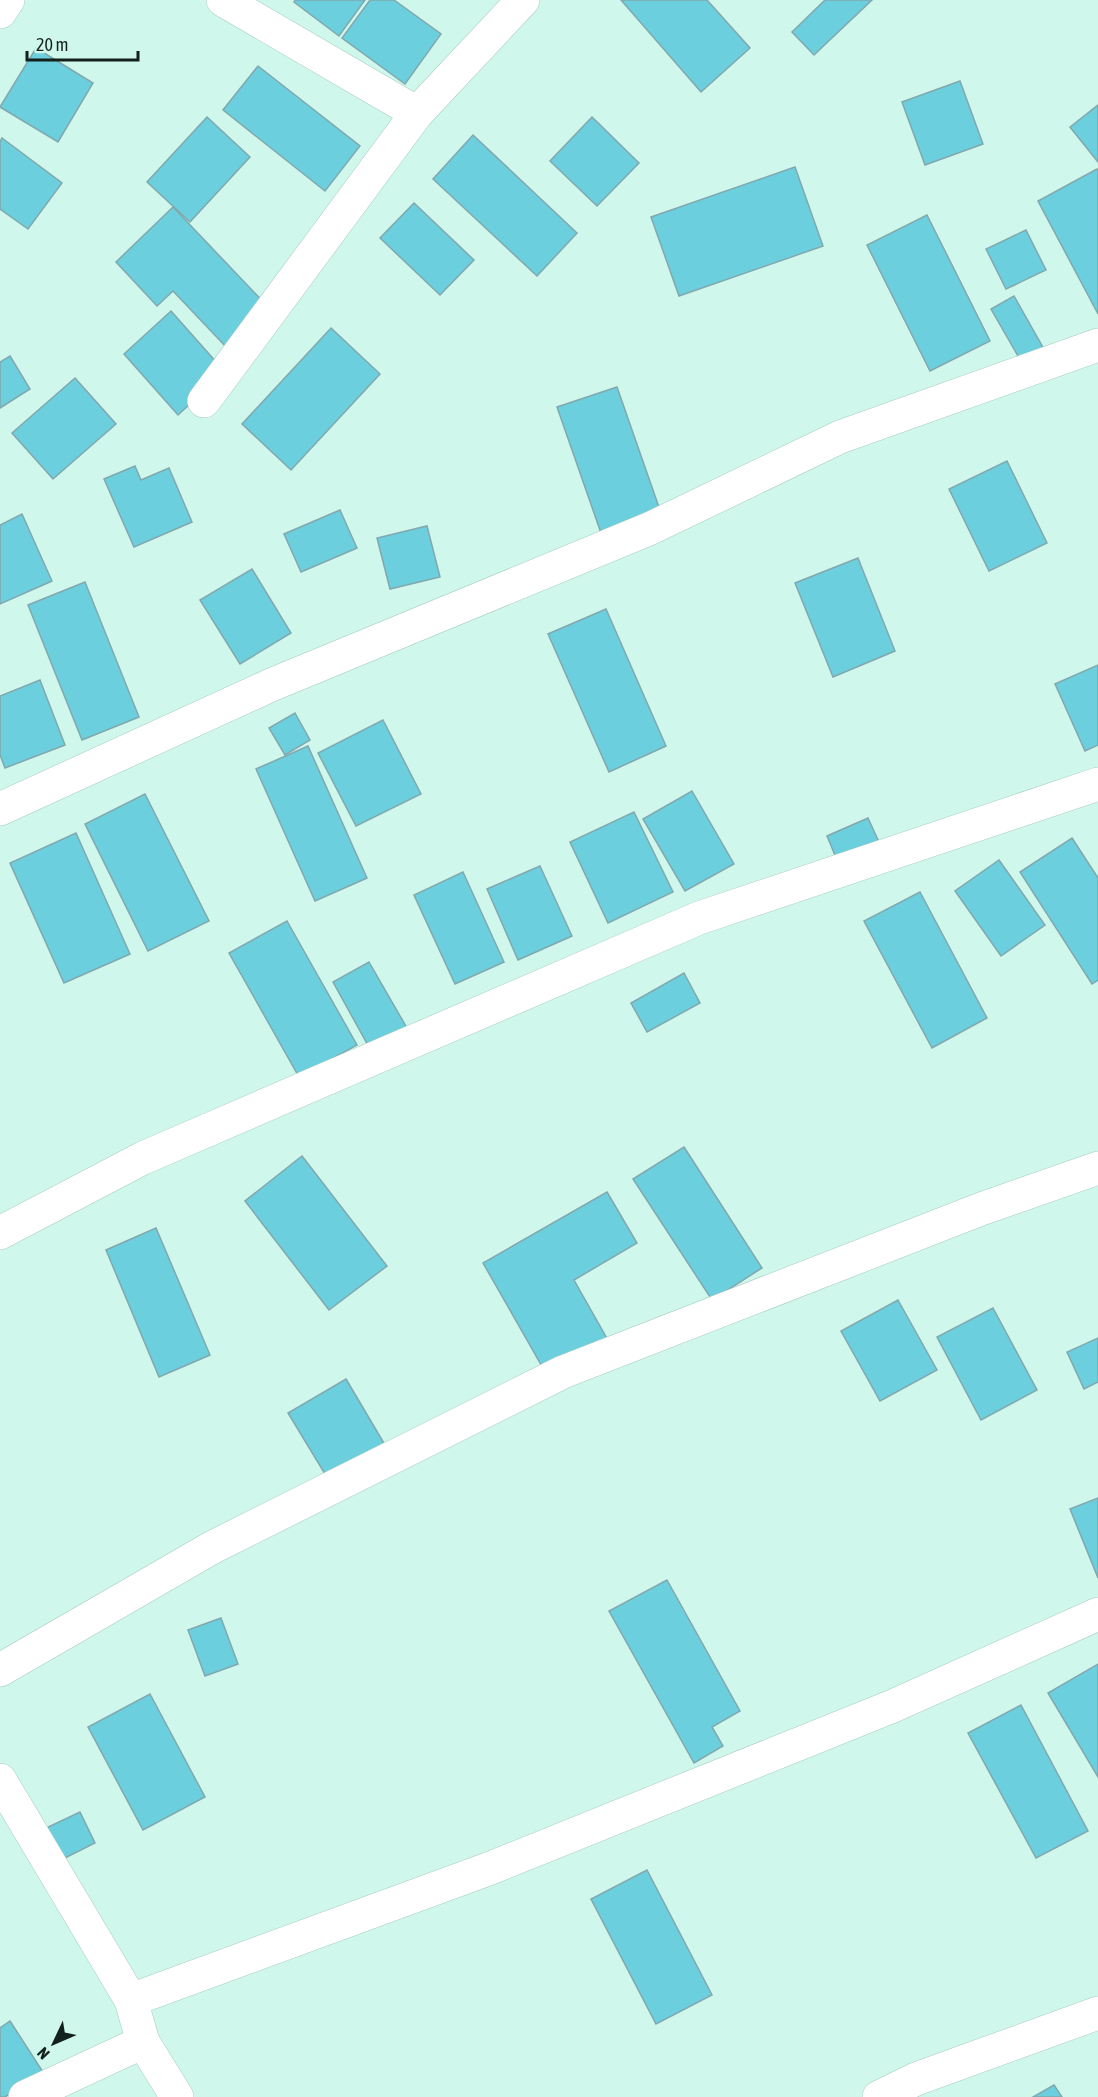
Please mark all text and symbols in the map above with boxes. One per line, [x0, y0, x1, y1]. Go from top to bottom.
scale bar [27, 24, 138, 62]
text: 20 m [36, 34, 68, 55]
north arrow [24, 2013, 84, 2073]
text: N [33, 2044, 53, 2063]

